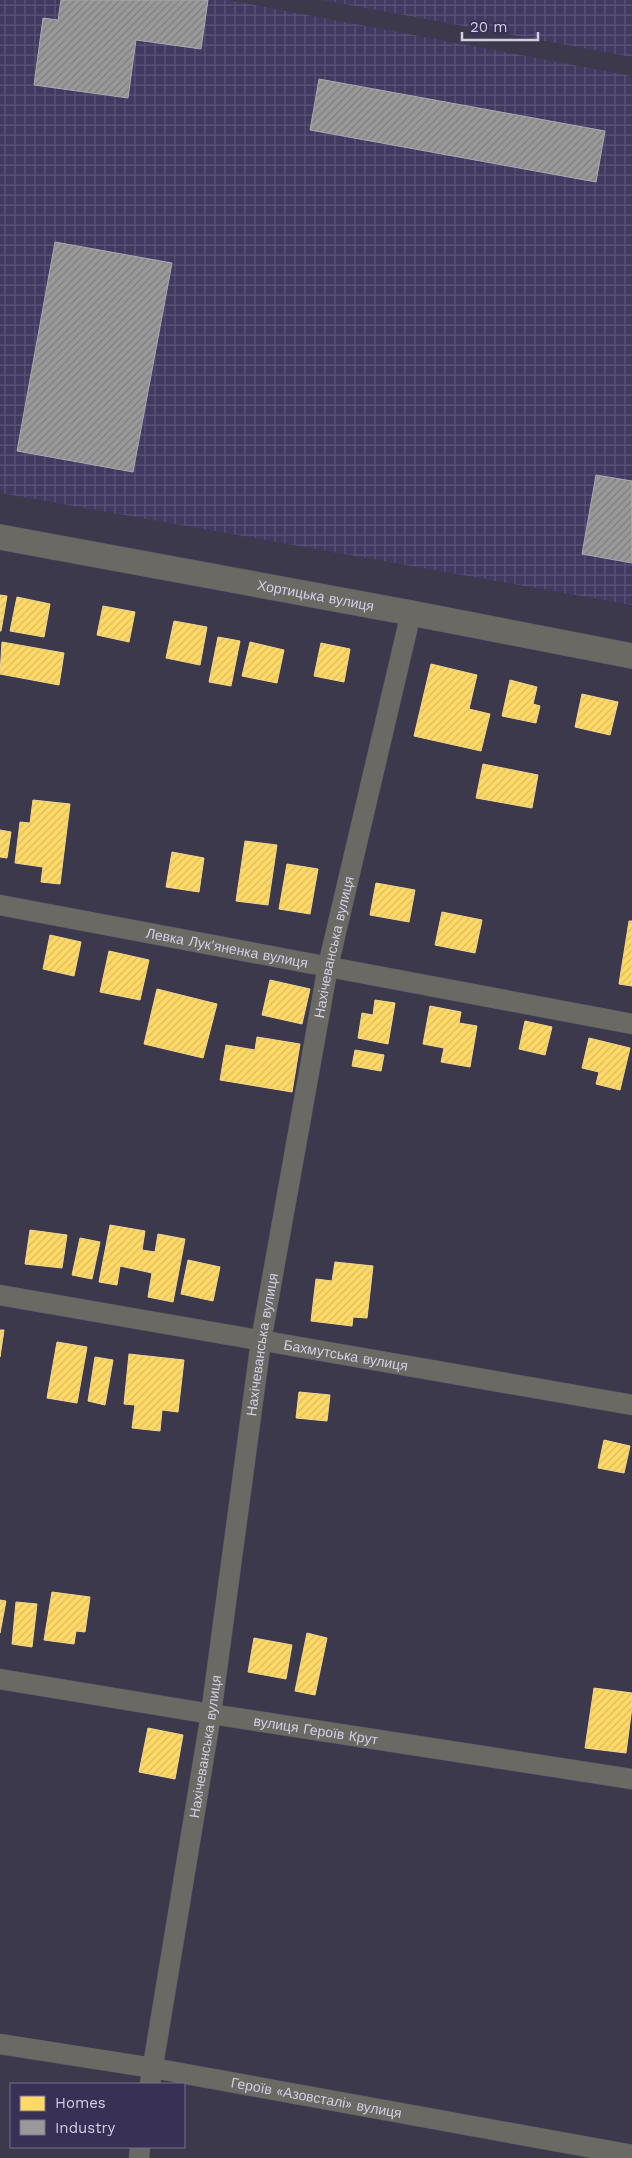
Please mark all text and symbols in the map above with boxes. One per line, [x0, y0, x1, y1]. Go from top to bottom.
scale bar [462, 10, 538, 42]
text: 20 m [470, 18, 508, 36]
street label: Хортицька вулиця [256, 577, 375, 614]
street label: Нахічеванська вулиця [311, 875, 357, 1019]
street label: Левка Лук'яненка вулиця [145, 925, 309, 971]
street label: Нахічеванська вулиця [243, 1272, 281, 1417]
street label: Бахмутська вулиця [282, 1337, 409, 1374]
street label: Нахічеванська вулиця [186, 1674, 224, 1819]
street label: вулиця Героїв Крут [253, 1713, 380, 1748]
street label: Героїв «Азовсталі» вулиця [230, 2074, 403, 2121]
legend [10, 2083, 185, 2148]
text: Homes [55, 2094, 106, 2112]
text: Industry [55, 2119, 116, 2137]

